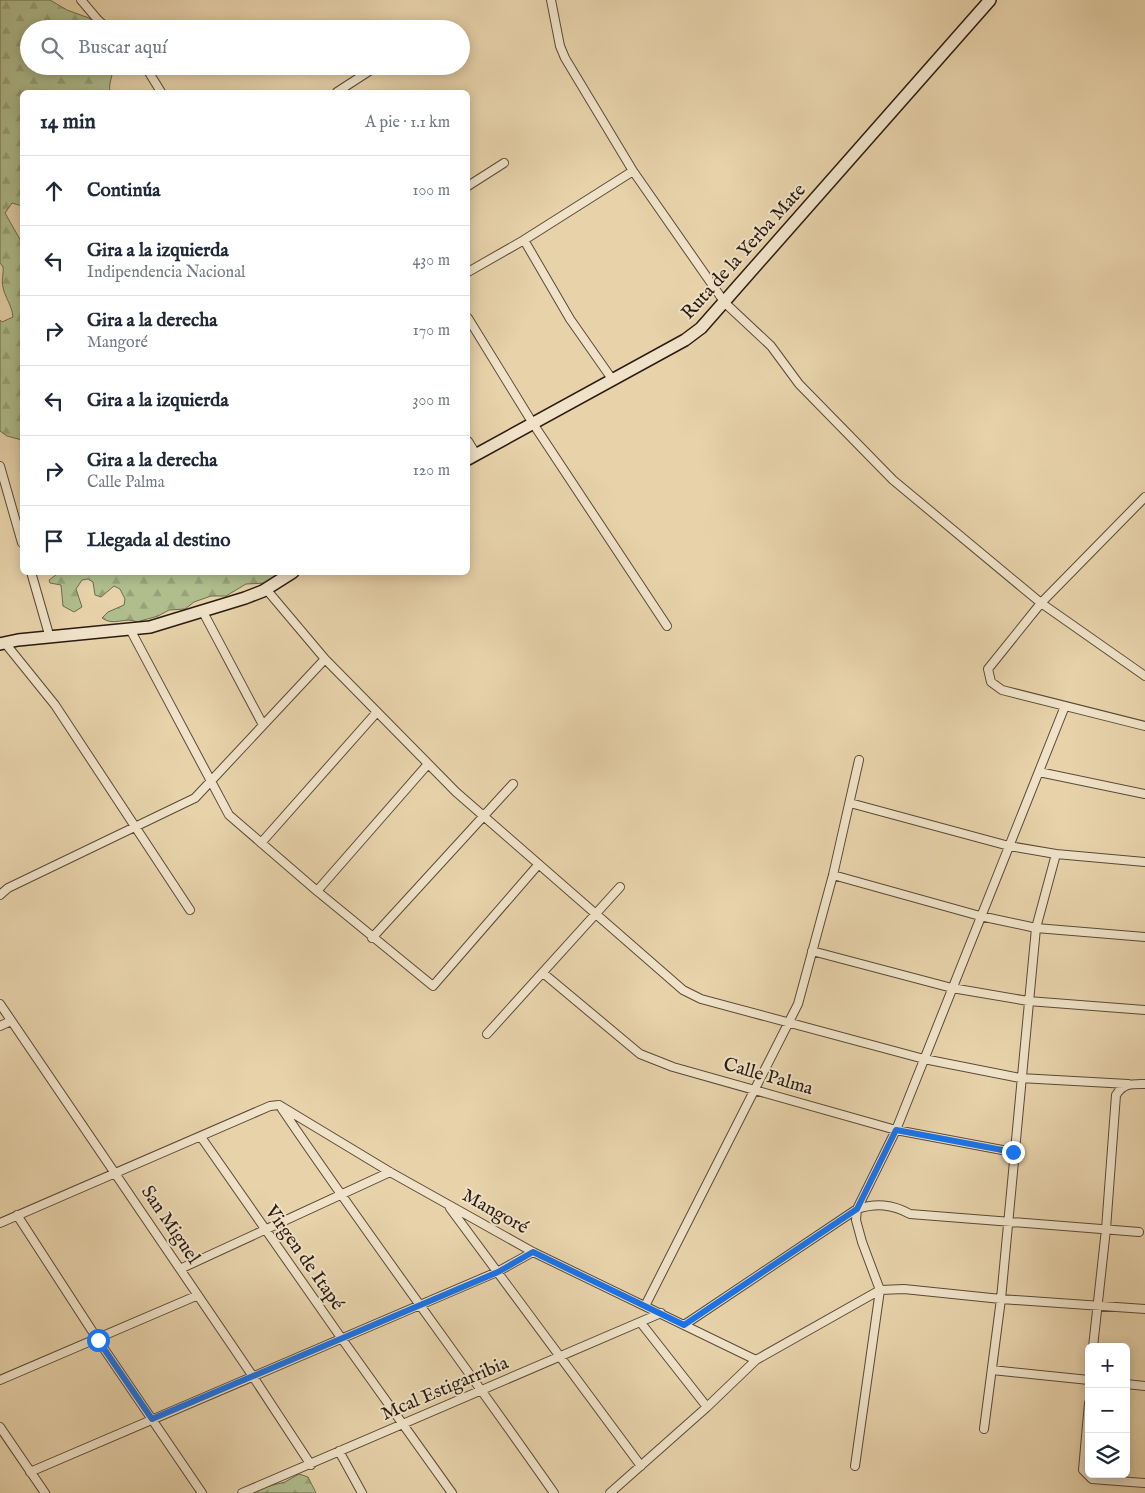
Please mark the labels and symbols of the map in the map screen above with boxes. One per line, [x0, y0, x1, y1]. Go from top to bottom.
street label: Ruta de la Yerba Mate [677, 179, 812, 325]
street label: Calle Palma [720, 1053, 816, 1101]
route end [1002, 1141, 1025, 1164]
street label: San Miguel [135, 1181, 205, 1269]
street label: Mangoré [458, 1184, 533, 1240]
street label: Virgen de Itapé [258, 1200, 349, 1315]
route start [87, 1329, 110, 1352]
street label: Mcal Estigarribia [378, 1351, 513, 1427]

